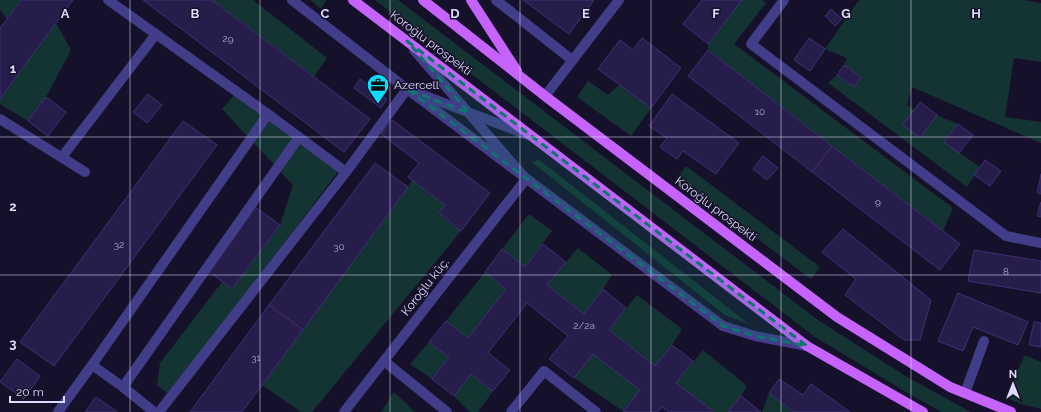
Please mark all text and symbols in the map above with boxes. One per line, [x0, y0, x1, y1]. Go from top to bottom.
text: A [61, 6, 70, 21]
text: B [191, 6, 200, 21]
text: C [321, 6, 330, 21]
text: D [450, 6, 460, 21]
text: E [582, 6, 590, 21]
text: F [712, 6, 720, 21]
text: G [841, 6, 851, 21]
text: H [971, 6, 981, 21]
street label: Koroğlu prospekti [388, 8, 474, 78]
house number: 29 [222, 33, 234, 44]
text: 1 [10, 61, 17, 76]
office icon: Azercell [365, 72, 391, 105]
place label: Azercell [394, 78, 440, 92]
house number: 10 [755, 106, 765, 117]
street label: Koroğlu prospekti [673, 174, 759, 244]
house number: 9 [875, 196, 881, 207]
text: 2 [9, 199, 17, 214]
house number: 32 [114, 239, 124, 250]
house number: 30 [333, 241, 345, 252]
street label: Koroğlu küç. [398, 256, 452, 318]
house number: 8 [1003, 266, 1009, 277]
house number: 2/2a [573, 320, 595, 331]
text: 3 [9, 336, 17, 351]
house number: 31 [251, 352, 262, 363]
north arrow [993, 364, 1033, 404]
text: N [1009, 368, 1017, 381]
scale bar [10, 378, 64, 404]
text: 20 m [16, 385, 44, 399]

